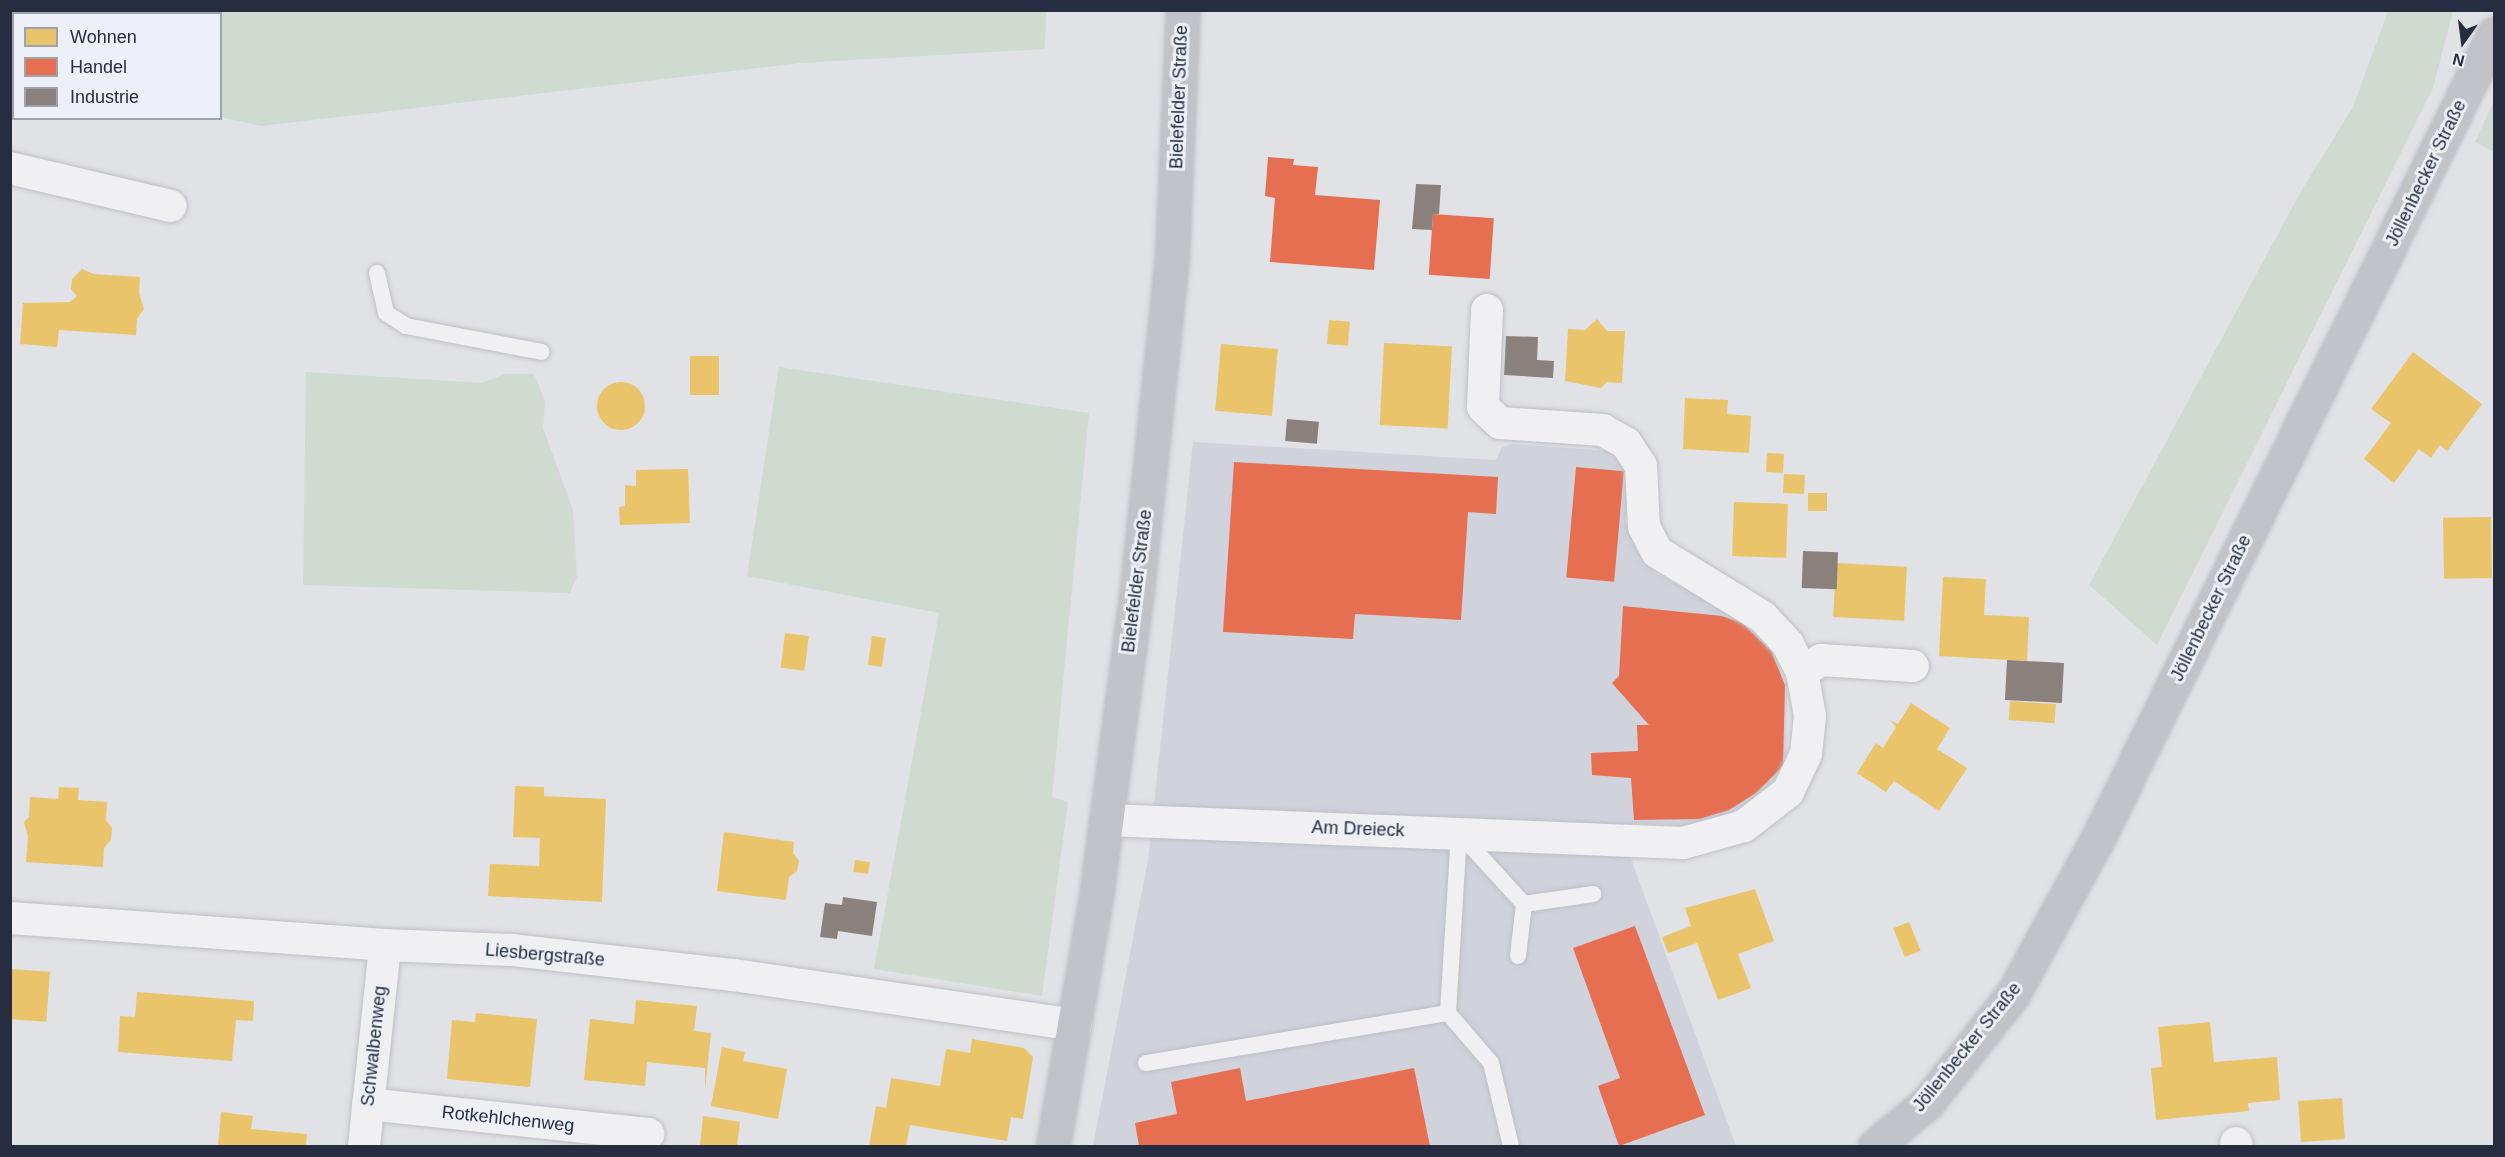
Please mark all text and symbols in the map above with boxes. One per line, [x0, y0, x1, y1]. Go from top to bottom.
legend [12, 12, 222, 120]
north arrow [2433, 12, 2493, 72]
street label: Bielefelder Straße [1166, 25, 1192, 169]
text: Wohnen [70, 27, 137, 47]
text: N [2451, 50, 2466, 70]
text: Handel [70, 57, 127, 77]
text: Industrie [70, 87, 139, 107]
street label: Jöllenbecker Straße [2381, 96, 2471, 250]
street label: Bielefelder Straße [1118, 508, 1156, 654]
street label: Jöllenbecker Straße [2166, 531, 2256, 685]
street label: Am Dreieck [1311, 817, 1405, 841]
street label: Liesbergstraße [484, 939, 606, 971]
street label: Jöllenbecker Straße [1908, 978, 2026, 1116]
street label: Schwalbenweg [357, 985, 391, 1107]
street label: Rotkehlchenweg [441, 1101, 575, 1137]

